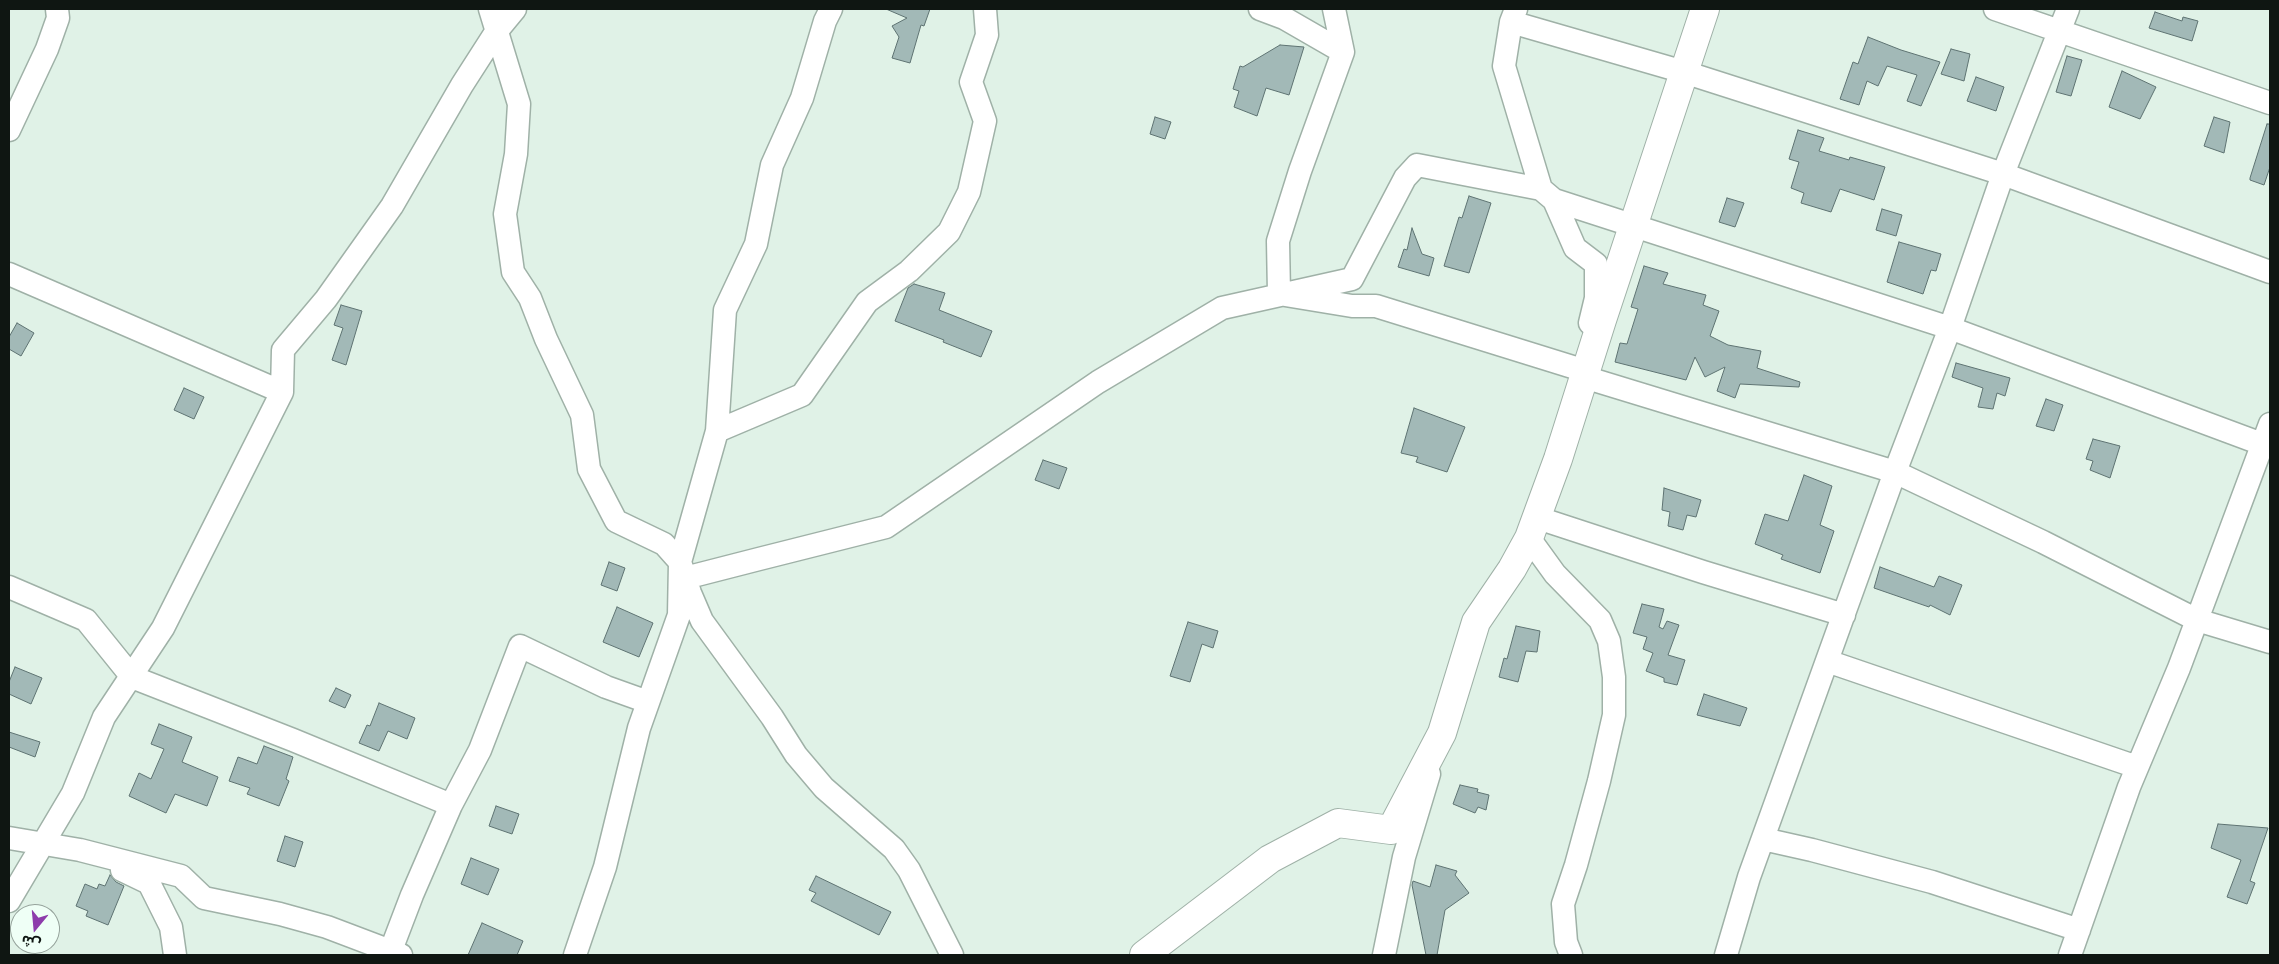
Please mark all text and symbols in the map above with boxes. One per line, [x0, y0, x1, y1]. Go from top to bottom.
north arrow [10, 904, 60, 954]
text: ش [19, 931, 43, 954]

